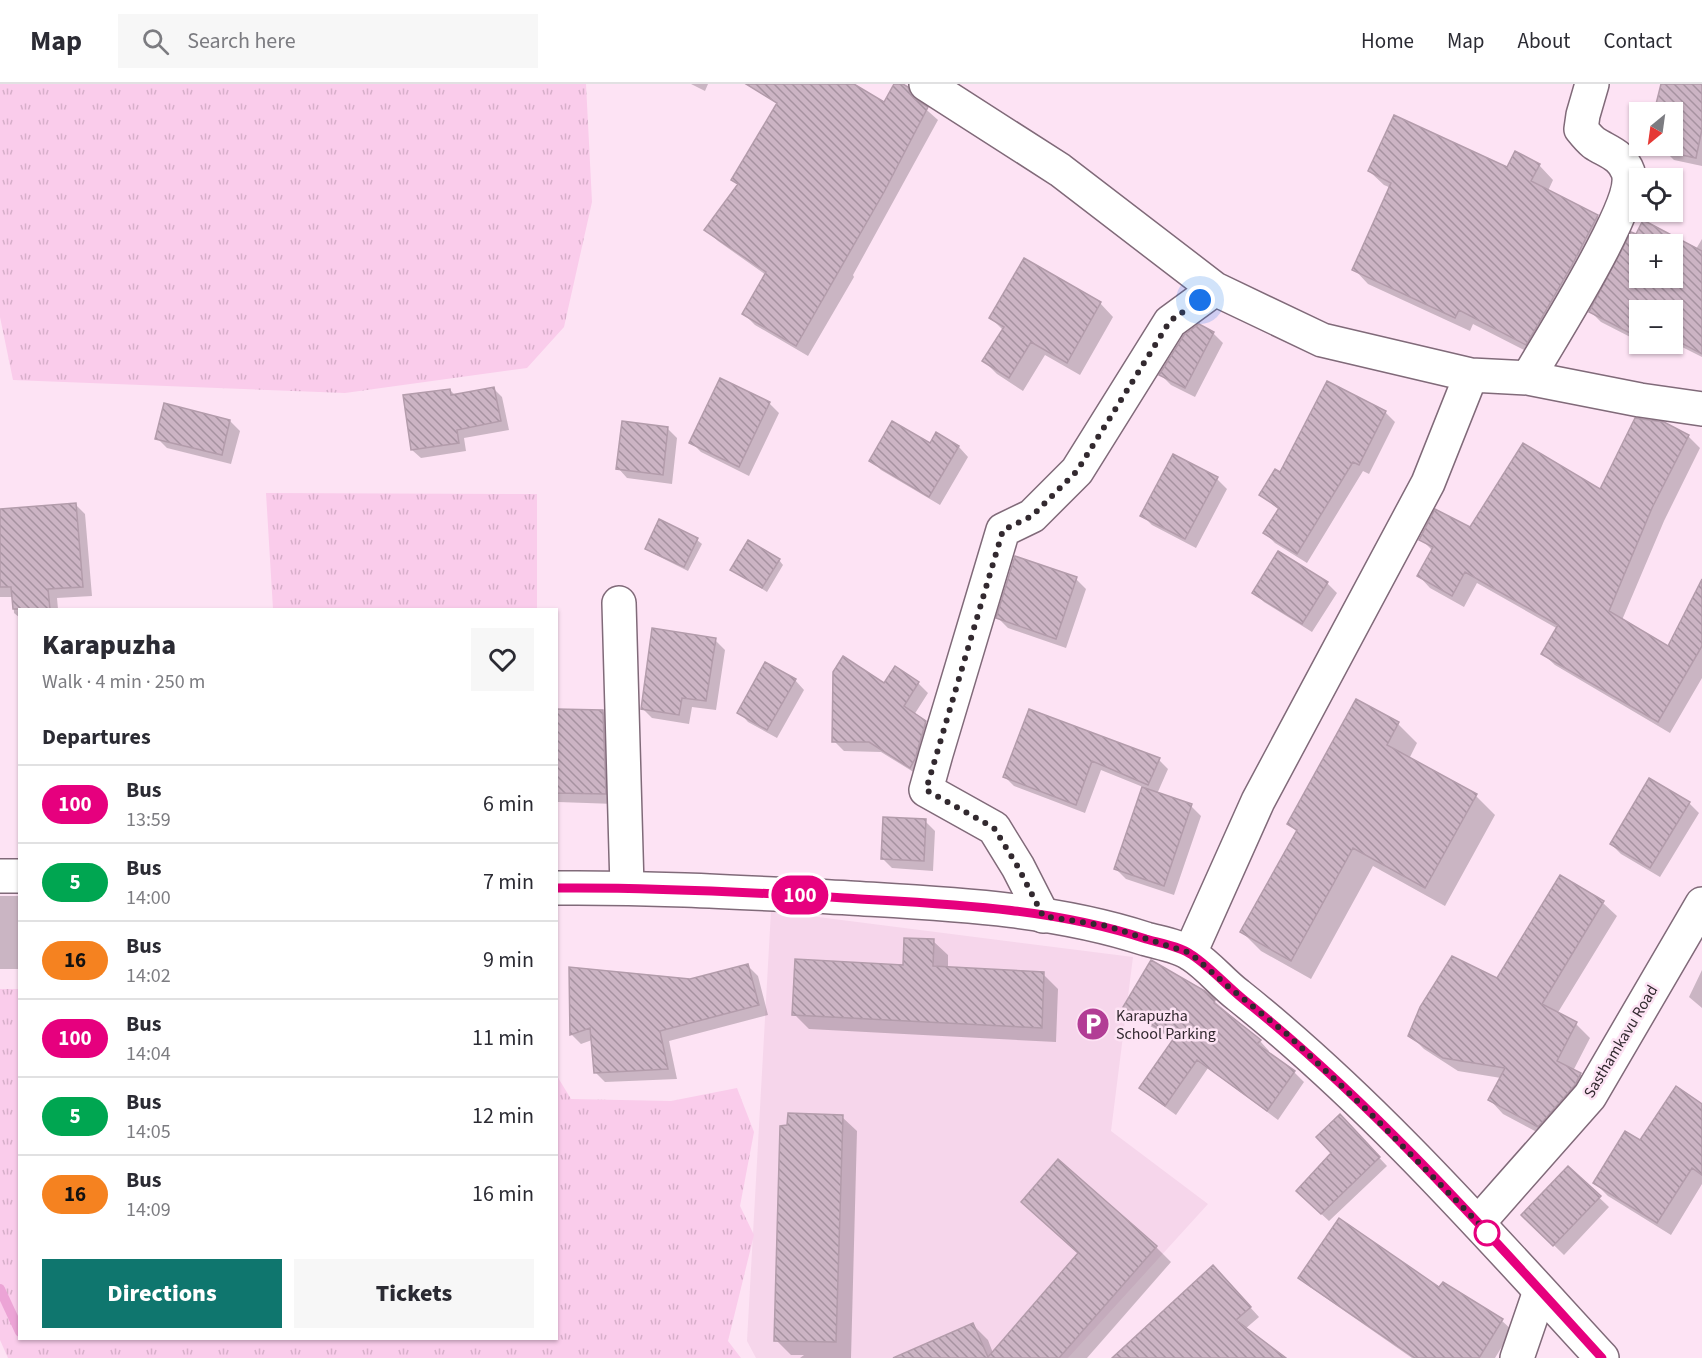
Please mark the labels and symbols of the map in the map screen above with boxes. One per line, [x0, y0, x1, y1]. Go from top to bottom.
north arrow [1629, 102, 1683, 156]
your location [1185, 285, 1215, 315]
line badge: 100 [766, 876, 834, 914]
street label: Sasthamkavu Road [1578, 981, 1663, 1102]
place label: Karapuzha School Parking [1116, 1005, 1216, 1045]
parking icon: Karapuzha School Parking [1075, 1006, 1111, 1042]
unlabelled marker [1474, 1220, 1500, 1246]

